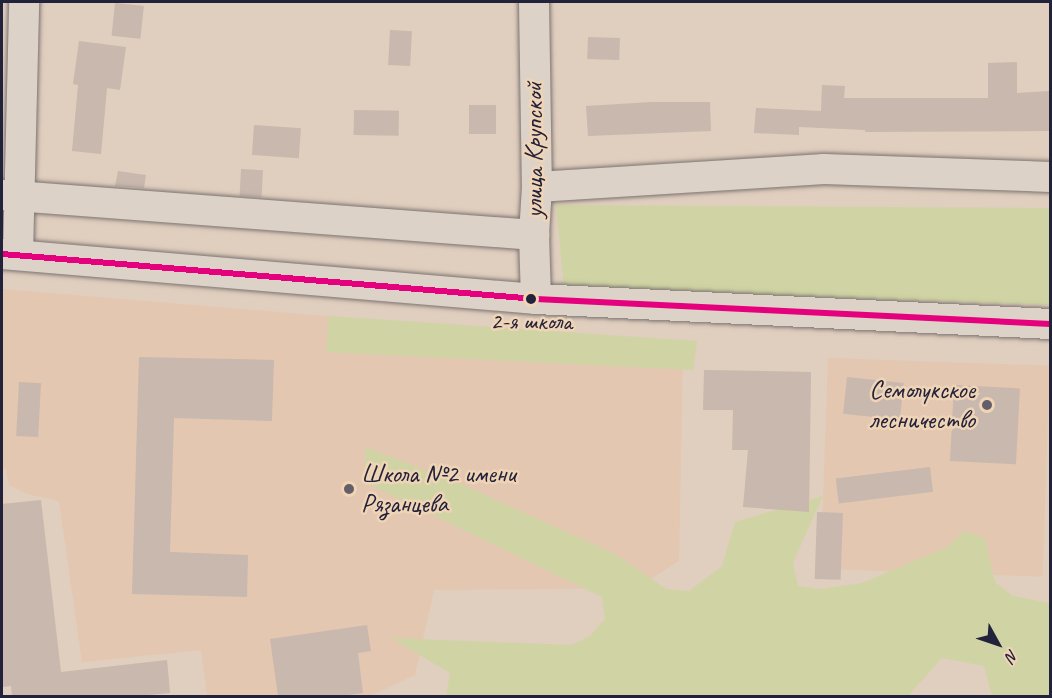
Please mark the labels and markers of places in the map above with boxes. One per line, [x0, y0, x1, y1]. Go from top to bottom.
marker: 2-я школа [525, 293, 537, 305]
place label: 2-я школа [490, 308, 572, 336]
place label: Семолукское лесничество [869, 374, 975, 436]
marker: Семолукское лесничество [980, 398, 994, 412]
place label: Школа №2 имени Рязанцева [361, 458, 515, 520]
marker: Школа №2 имени Рязанцева [342, 482, 356, 496]

